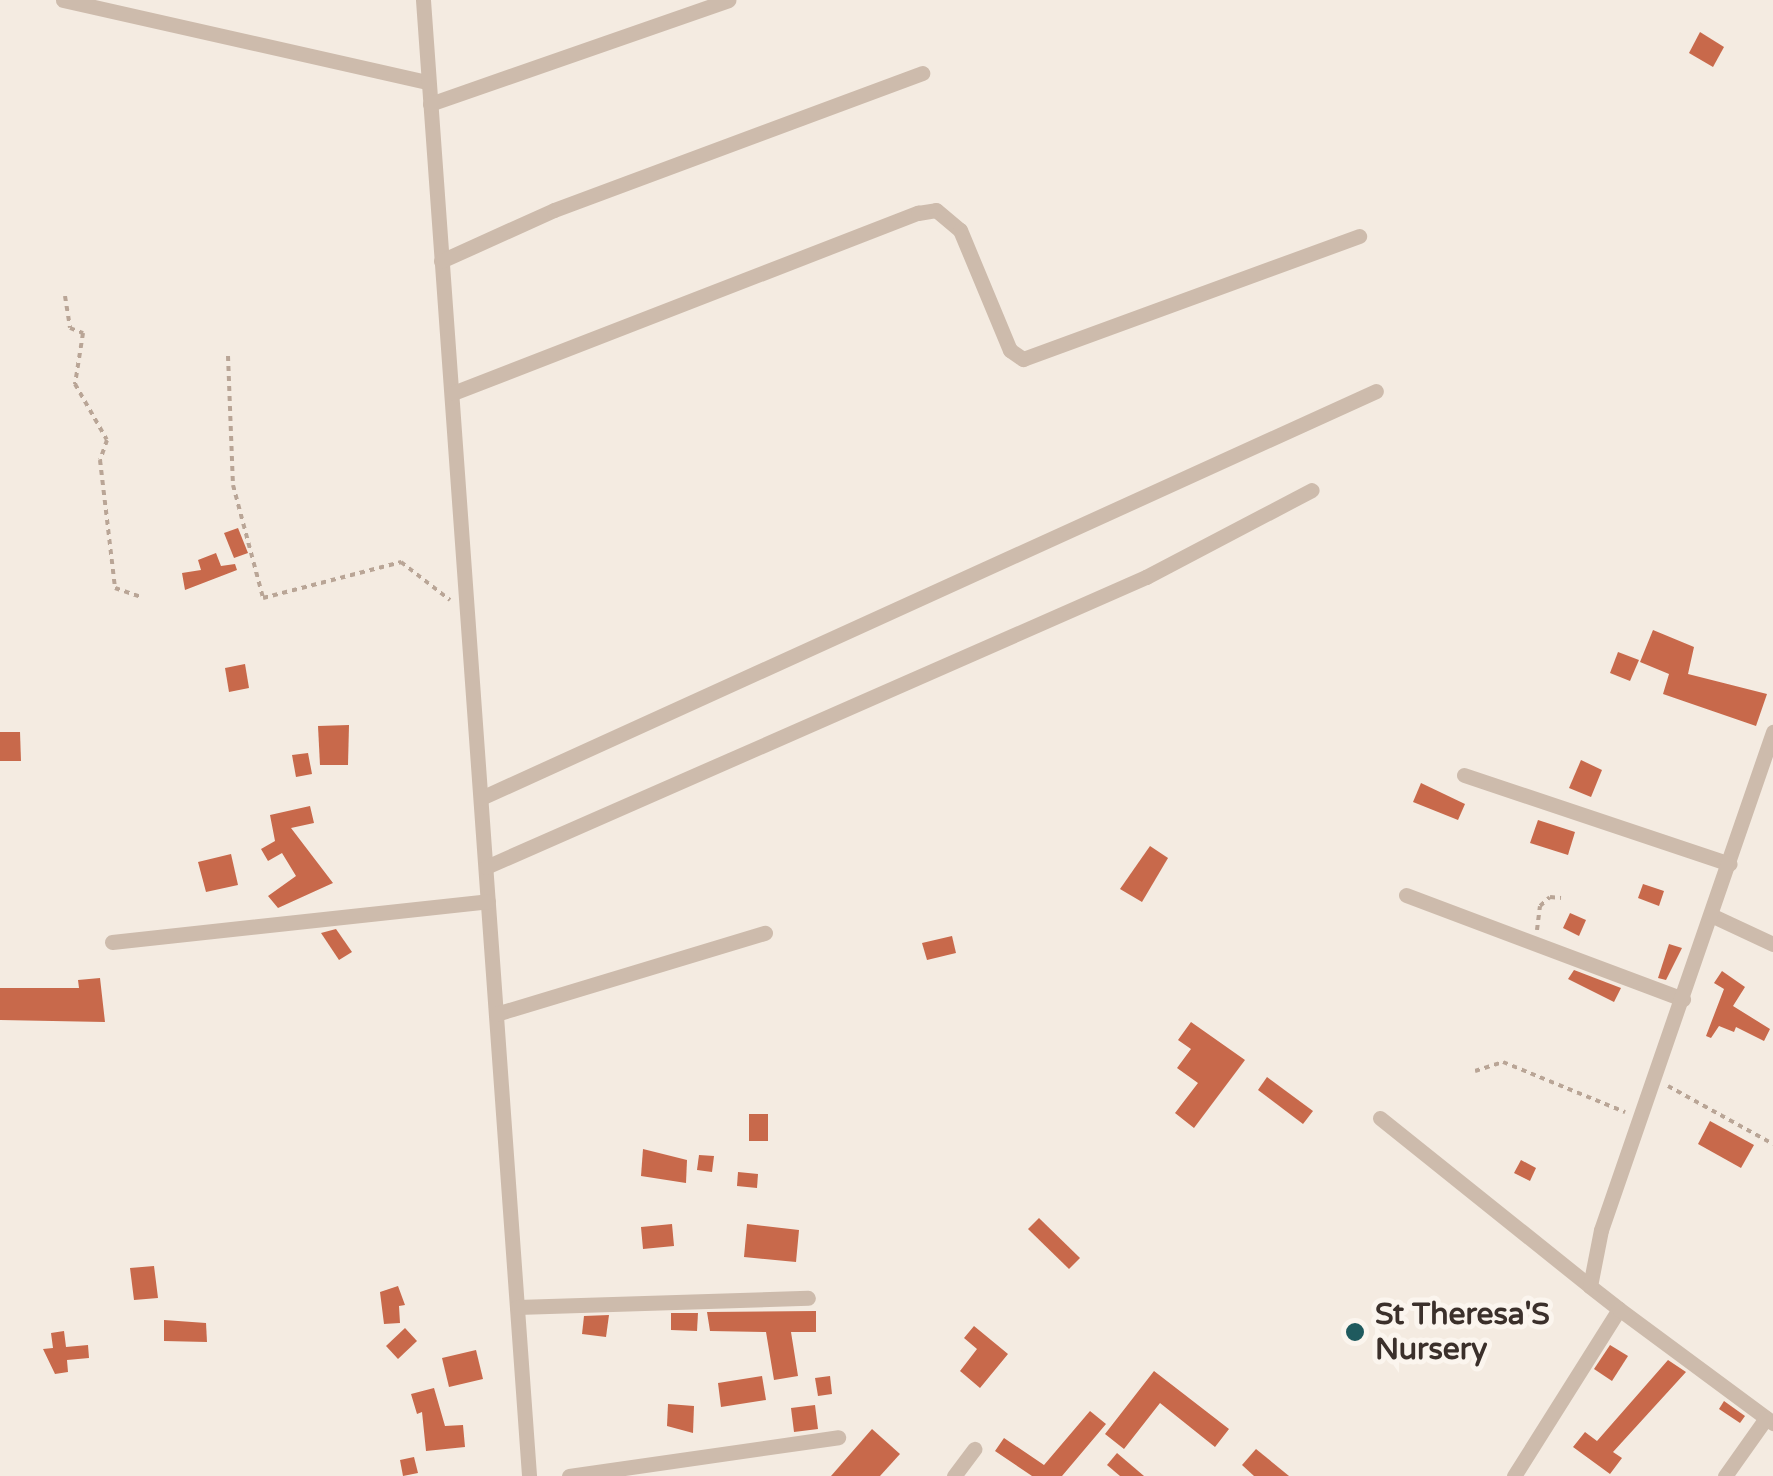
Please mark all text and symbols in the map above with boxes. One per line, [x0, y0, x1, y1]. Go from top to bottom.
place label: St Theresa'S Nursery [1375, 1297, 1550, 1368]
marker: St Theresa'S Nursery [1344, 1321, 1366, 1343]

